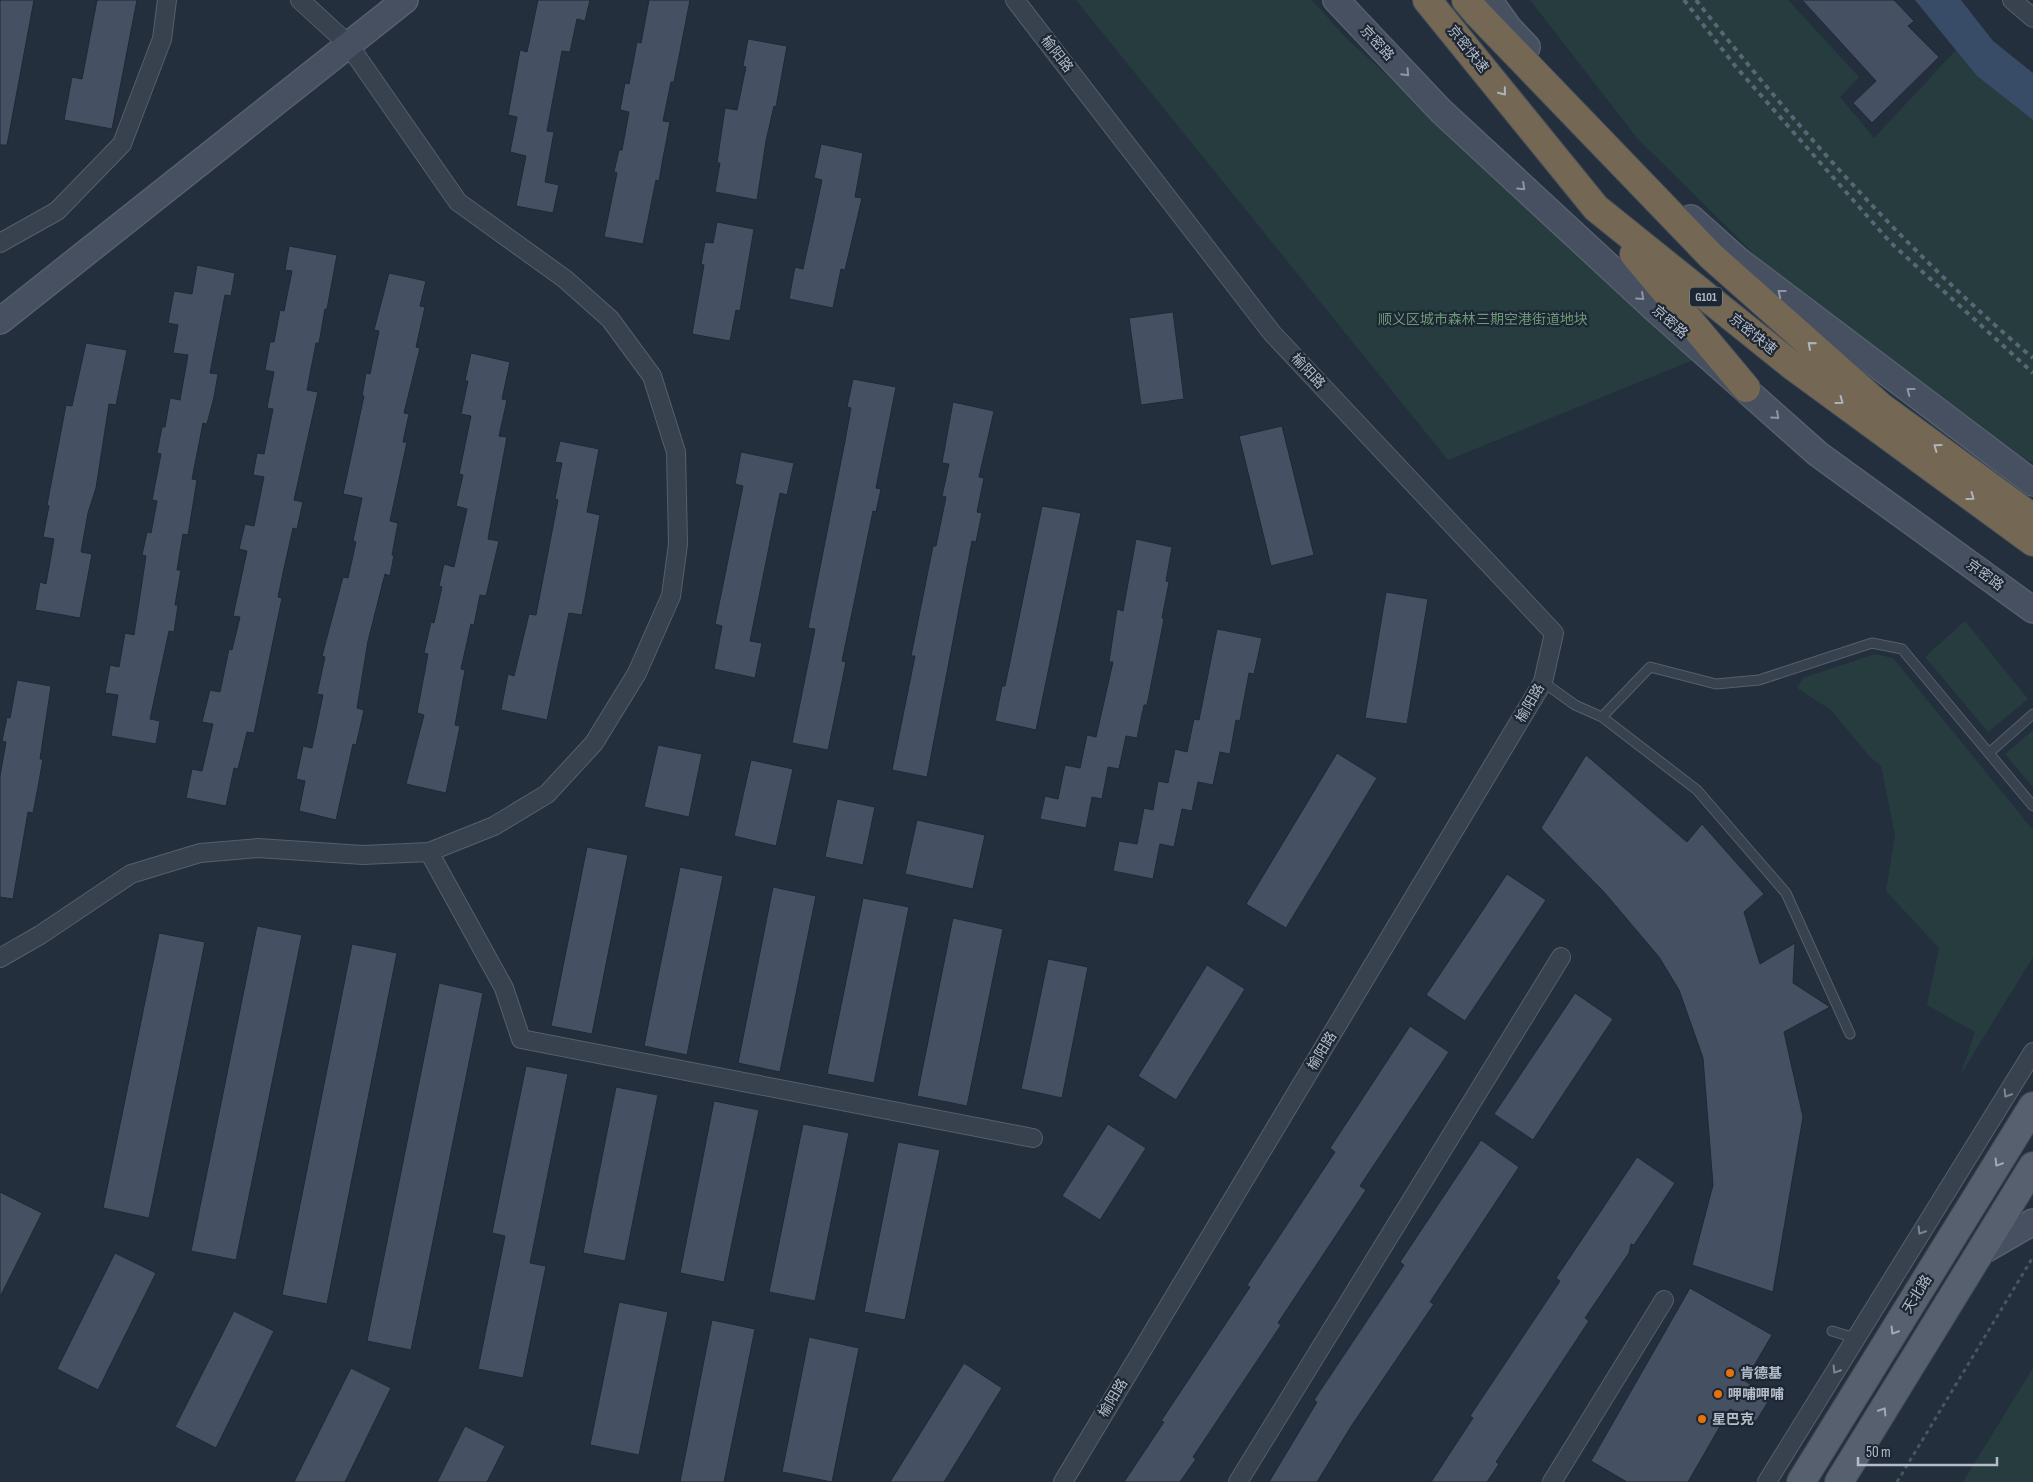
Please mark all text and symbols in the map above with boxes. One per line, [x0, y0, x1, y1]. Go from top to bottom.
street label: 京密路 [1356, 22, 1398, 64]
street label: 京密快速 [1444, 22, 1492, 76]
street label: 榆阳路 [1037, 32, 1077, 76]
one-way arrow [1400, 68, 1409, 77]
one-way arrow [1497, 86, 1505, 95]
one-way arrow [1516, 181, 1525, 190]
road number: G101 [1690, 288, 1722, 306]
one-way arrow [1778, 290, 1787, 298]
one-way arrow [1636, 291, 1645, 300]
street label: 京密路 [1649, 302, 1691, 342]
street label: 京密快速 [1726, 310, 1780, 358]
park label: 顺义区城市森林三期空港街道地块 [1378, 311, 1588, 328]
one-way arrow [1808, 341, 1817, 350]
street label: 榆阳路 [1287, 350, 1329, 392]
one-way arrow [1906, 388, 1916, 397]
one-way arrow [1834, 395, 1844, 404]
one-way arrow [1771, 410, 1780, 419]
one-way arrow [1933, 444, 1943, 453]
one-way arrow [1965, 491, 1975, 500]
street label: 京密路 [1963, 556, 2007, 594]
street label: 榆阳路 [1512, 681, 1548, 725]
street label: 榆阳路 [1304, 1029, 1340, 1073]
one-way arrow [2004, 1088, 2013, 1097]
one-way arrow [1995, 1157, 2005, 1166]
one-way arrow [1917, 1226, 1927, 1235]
street label: 天北路 [1899, 1272, 1935, 1316]
one-way arrow [1891, 1325, 1901, 1334]
one-way arrow [1832, 1364, 1842, 1373]
place label: 肯德基 [1740, 1365, 1782, 1382]
marker: 肯德基 [1724, 1367, 1736, 1379]
street label: 榆阳路 [1095, 1376, 1131, 1420]
place label: 呷哺呷哺 [1728, 1386, 1784, 1403]
marker: 呷哺呷哺 [1712, 1388, 1724, 1400]
one-way arrow [1877, 1407, 1886, 1416]
place label: 星巴克 [1712, 1411, 1754, 1428]
marker: 星巴克 [1696, 1413, 1708, 1425]
scale bar [1858, 1434, 1997, 1466]
text: 50 m [1866, 1443, 1891, 1462]

